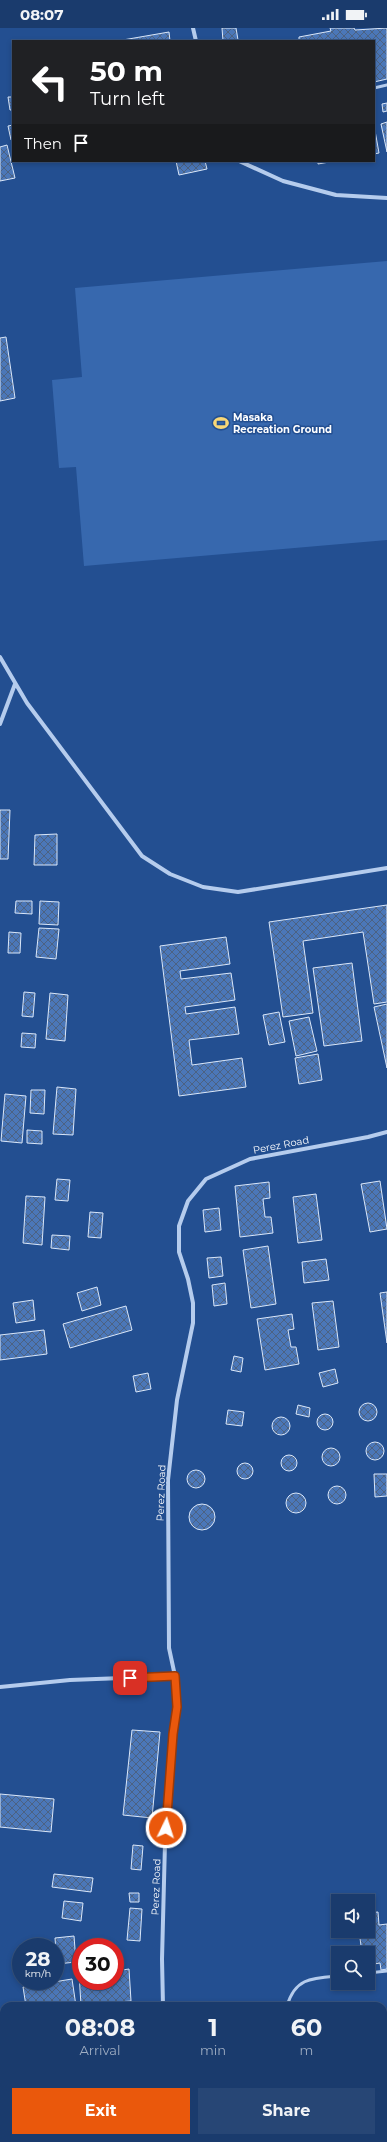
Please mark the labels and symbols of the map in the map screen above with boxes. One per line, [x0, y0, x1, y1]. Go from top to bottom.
place label: Masaka Recreation Ground [233, 411, 332, 436]
sports icon: Masaka Recreation Ground [212, 414, 230, 432]
street label: Perez Road [252, 1133, 310, 1157]
street label: Perez Road [154, 1464, 168, 1522]
pin [113, 1661, 147, 1695]
position arrow [145, 1807, 187, 1849]
street label: Perez Road [149, 1858, 163, 1916]
speed limit sign: 30 [72, 1938, 124, 1990]

